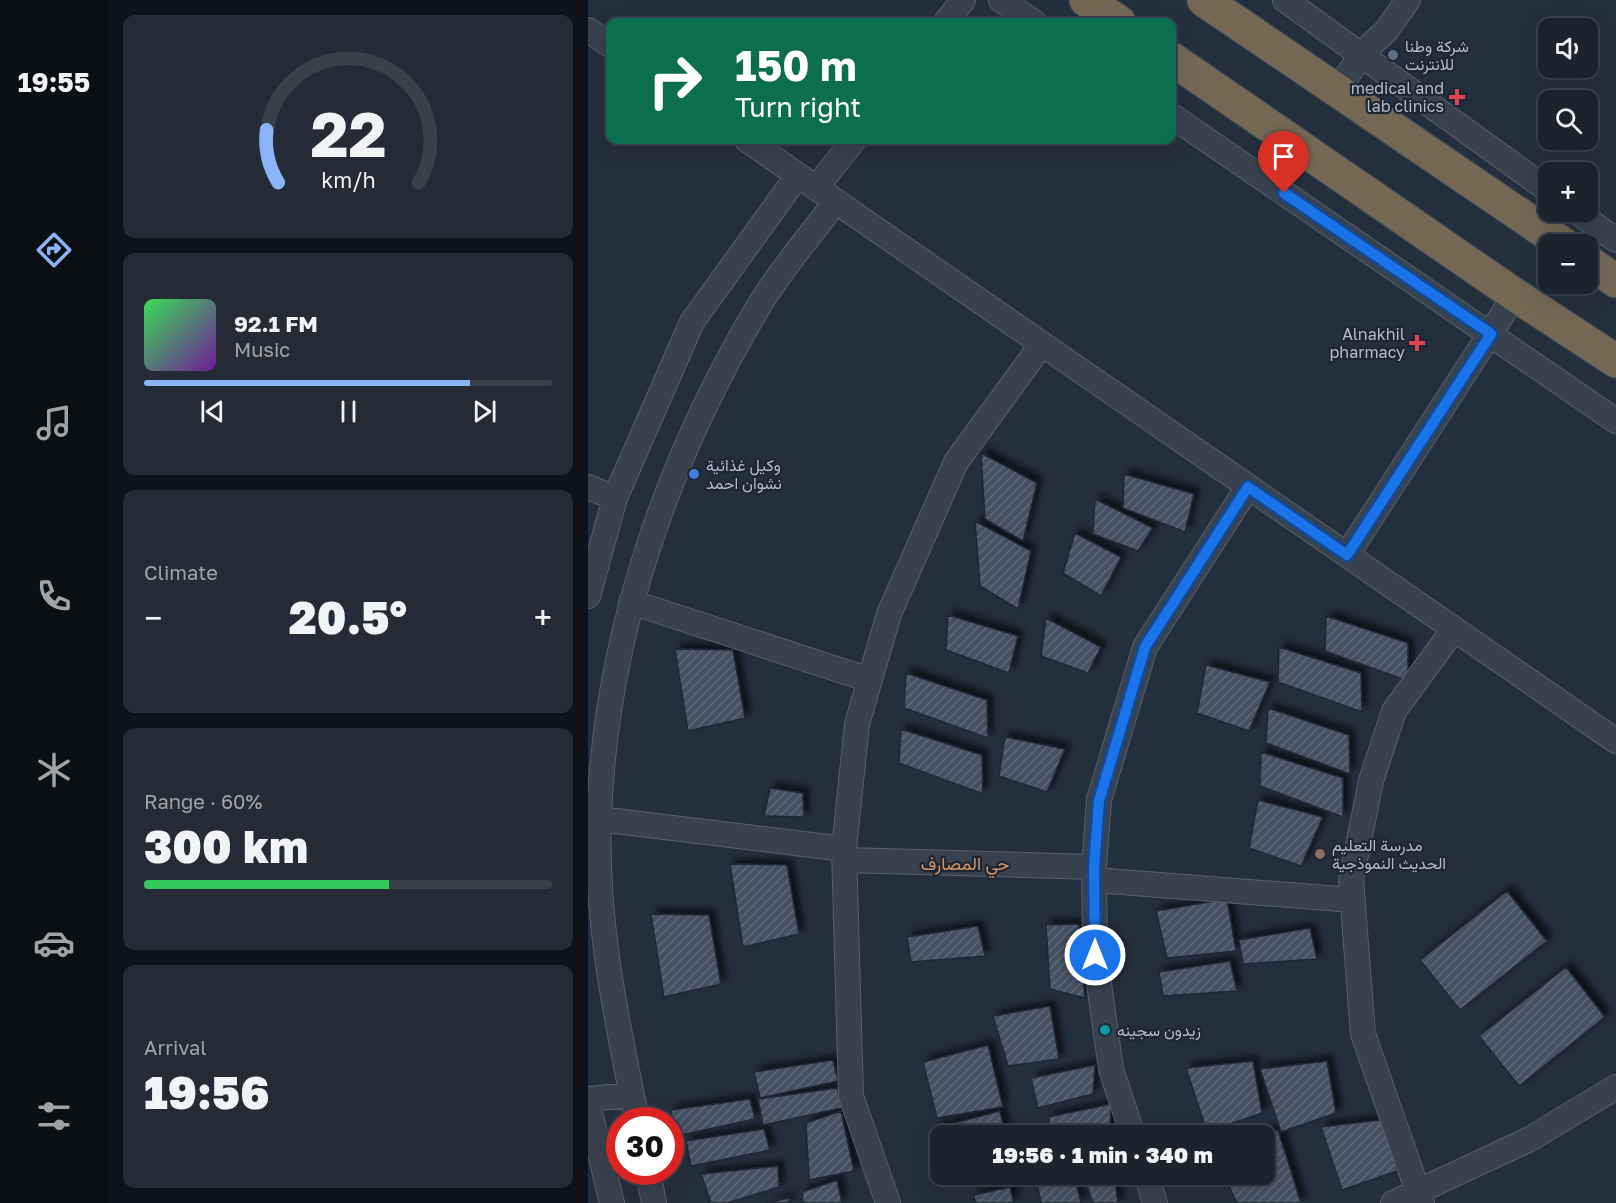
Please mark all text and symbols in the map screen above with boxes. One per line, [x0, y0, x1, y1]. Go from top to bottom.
map controls [1538, 18, 1598, 294]
button: sound [1538, 18, 1598, 78]
place label: شركة وطنا للانترنت [1405, 36, 1469, 75]
text: 150 m [735, 40, 857, 90]
icon: right [636, 42, 714, 120]
marker: شركة وطنا للانترنت [1386, 48, 1400, 62]
text: 19:55 [18, 66, 90, 98]
place label: medical and lab clinics [1351, 78, 1444, 116]
marker: medical and lab clinics [1448, 88, 1466, 106]
button: search [1538, 90, 1598, 150]
text: Turn right [735, 91, 861, 123]
text: 22 [310, 96, 386, 171]
pin [1258, 131, 1309, 193]
icon: arrive [1267, 140, 1300, 173]
button: + [1538, 162, 1598, 222]
text: km/h [321, 168, 375, 194]
icon: directions [33, 229, 75, 271]
button: − [1538, 234, 1598, 294]
text: 92.1 FM [234, 310, 318, 337]
place label: Alnakhil pharmacy [1329, 324, 1405, 362]
marker: Alnakhil pharmacy [1410, 336, 1424, 350]
text: Music [234, 337, 290, 361]
icon: previous [196, 395, 229, 428]
icon: pause [332, 395, 365, 428]
icon: next [468, 395, 501, 428]
icon: music [33, 402, 75, 444]
place label: وكيل غذائية نشوان احمد [706, 455, 782, 494]
marker: وكيل غذائية نشوان احمد [687, 467, 701, 481]
text: Climate [144, 560, 218, 584]
icon: phone [33, 575, 75, 617]
text: 20.5° [289, 590, 407, 644]
text: − [144, 598, 162, 637]
text: + [534, 598, 552, 637]
icon: climate [33, 749, 75, 791]
text: Range · 60% [144, 789, 262, 813]
text: 300 km [144, 819, 308, 873]
place label: مدرسة التعليم الحديث النموذجية [1332, 835, 1446, 874]
marker: مدرسة التعليم الحديث النموذجية [1313, 847, 1327, 861]
district label: حي المصارف [921, 852, 1009, 879]
icon: car [33, 922, 75, 964]
position arrow [1063, 923, 1127, 987]
place label: زيدون سجينه [1117, 1020, 1201, 1041]
marker: زيدون سجينه [1098, 1023, 1112, 1037]
text: Arrival [144, 1035, 207, 1059]
text: 19:56 [144, 1065, 269, 1119]
icon: filters [33, 1095, 75, 1137]
speed limit sign: 30 [606, 1107, 684, 1185]
text: 19:56 · 1 min · 340 m [992, 1141, 1213, 1168]

